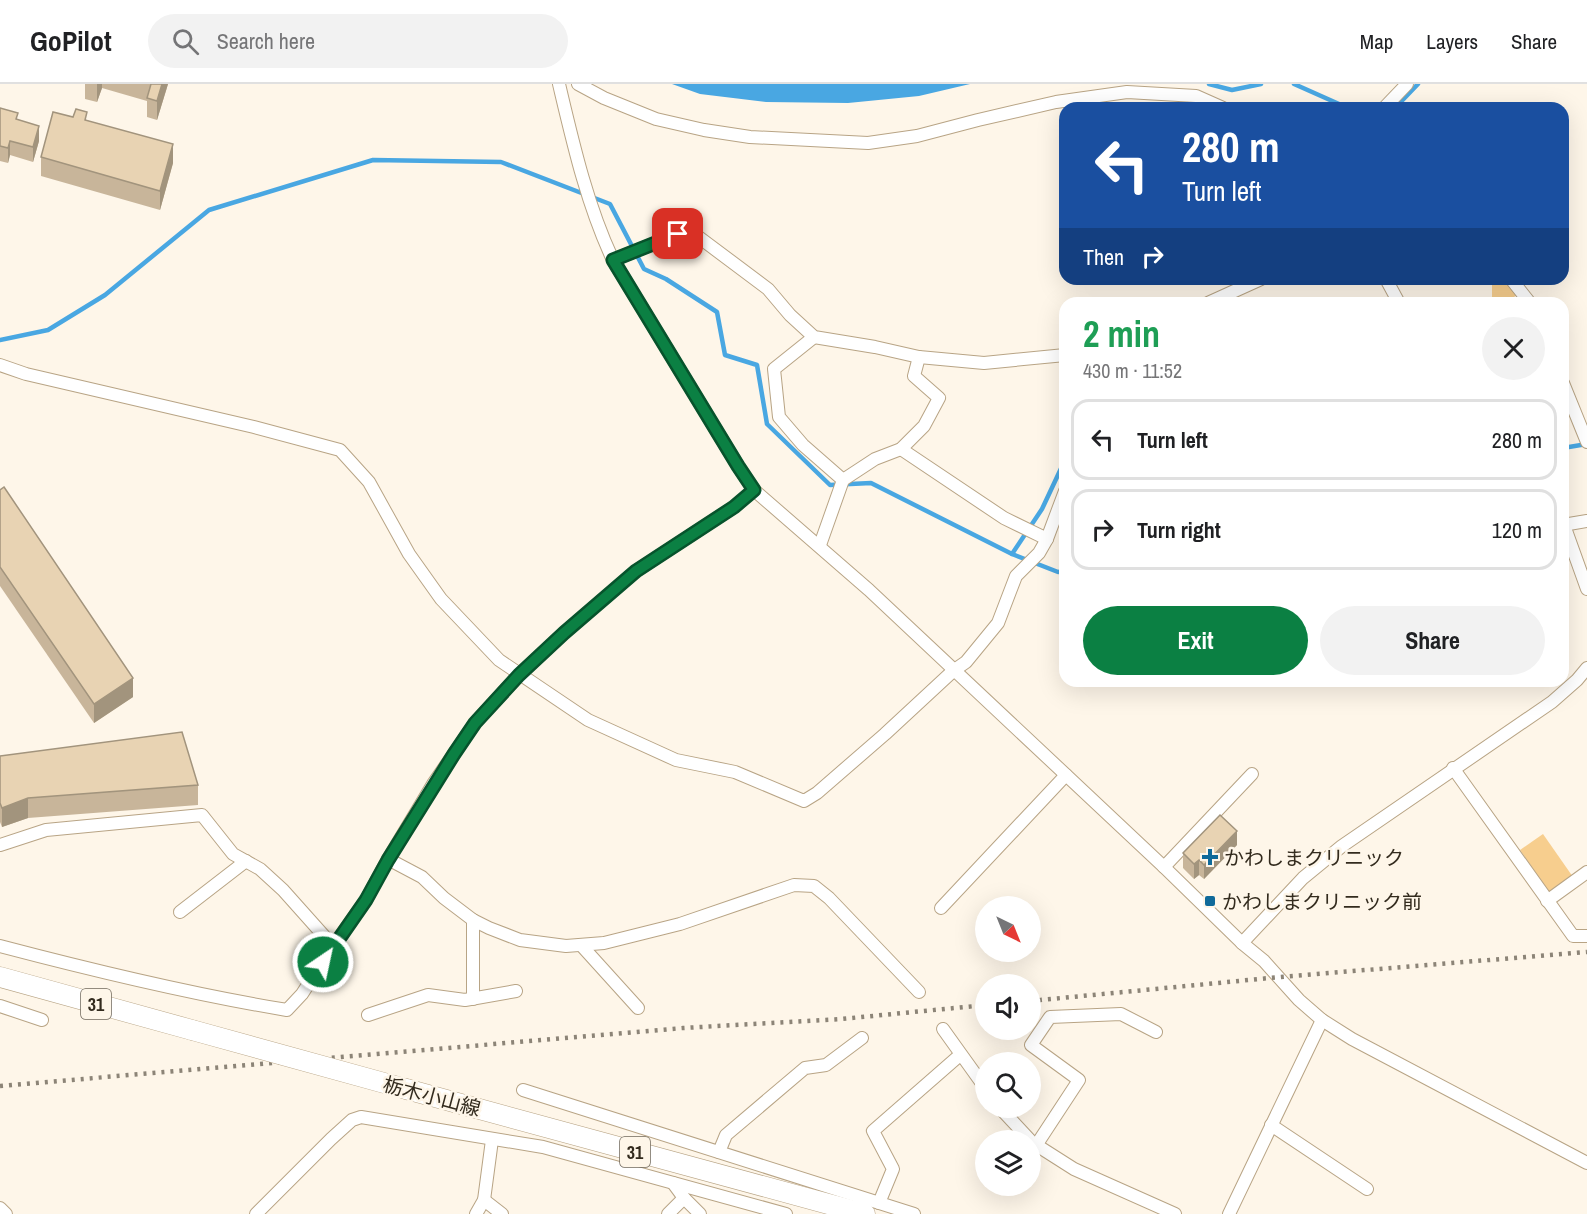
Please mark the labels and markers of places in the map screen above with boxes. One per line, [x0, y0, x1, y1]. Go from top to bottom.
pin [652, 208, 703, 259]
place label: かわしまクリニック [1224, 844, 1404, 871]
marker: かわしまクリニック [1201, 848, 1219, 866]
place label: かわしまクリニック前 [1222, 888, 1422, 915]
marker: かわしまクリニック前 [1203, 894, 1217, 908]

